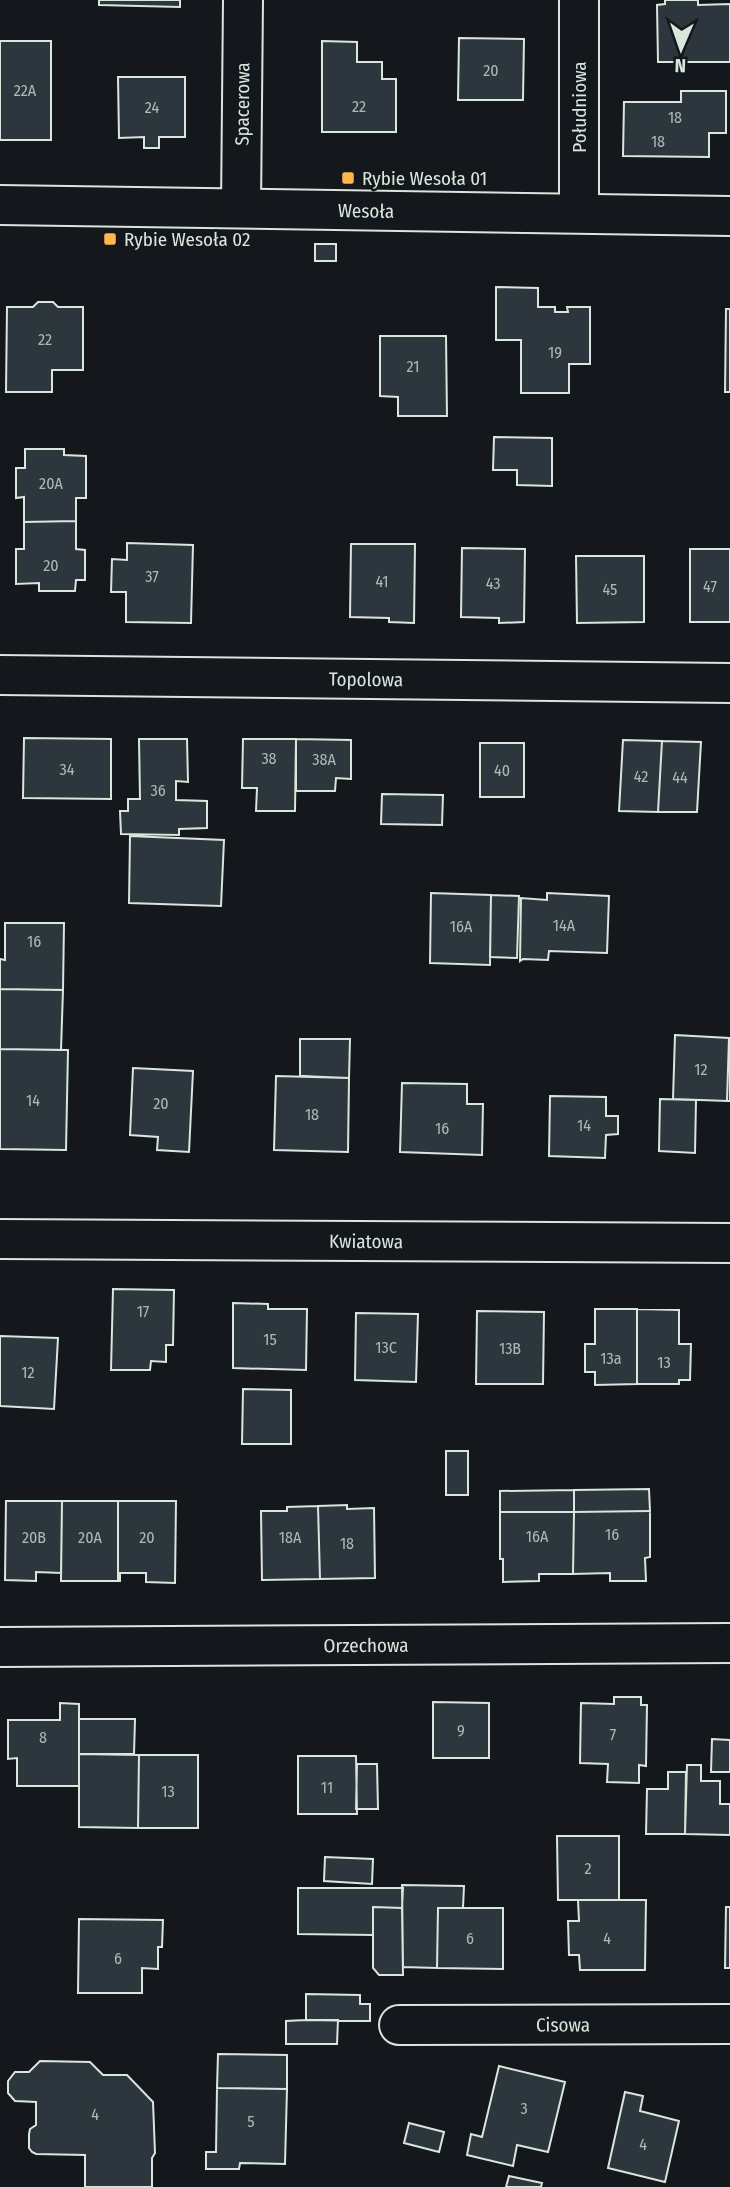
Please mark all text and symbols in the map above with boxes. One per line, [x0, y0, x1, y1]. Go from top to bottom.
north arrow [646, 14, 716, 84]
text: N [674, 54, 687, 77]
house number: 20 [483, 61, 499, 80]
street label: Południowa [568, 61, 591, 153]
street label: Spacerowa [231, 62, 254, 146]
house number: 22A [14, 81, 37, 100]
house number: 22 [352, 97, 366, 116]
house number: 24 [145, 98, 159, 117]
house number: 18 [668, 108, 682, 127]
house number: 18 [651, 132, 665, 151]
place label: Rybie Wesoła 01 [362, 167, 487, 190]
marker: Rybie Wesoła 01 [340, 170, 356, 186]
street label: Wesoła [338, 199, 394, 223]
place label: Rybie Wesoła 02 [124, 228, 250, 251]
marker: Rybie Wesoła 02 [102, 231, 118, 247]
house number: 22 [38, 330, 52, 349]
house number: 19 [548, 343, 562, 362]
house number: 21 [407, 357, 419, 376]
house number: 20A [39, 474, 63, 493]
house number: 20 [43, 556, 59, 575]
house number: 37 [145, 567, 159, 586]
house number: 41 [375, 572, 389, 591]
house number: 43 [486, 574, 500, 593]
house number: 47 [703, 577, 717, 596]
house number: 45 [603, 580, 617, 599]
street label: Topolowa [329, 668, 403, 691]
house number: 38 [261, 749, 277, 768]
house number: 38A [312, 750, 336, 769]
house number: 34 [60, 760, 75, 779]
house number: 40 [494, 761, 510, 780]
house number: 42 [634, 767, 648, 786]
house number: 44 [672, 768, 688, 787]
house number: 36 [150, 781, 166, 800]
house number: 14A [553, 916, 576, 935]
house number: 16A [450, 917, 473, 936]
house number: 16 [27, 932, 41, 951]
house number: 12 [694, 1060, 708, 1079]
house number: 14 [26, 1091, 40, 1110]
house number: 20 [153, 1094, 169, 1113]
house number: 18 [305, 1105, 319, 1124]
house number: 14 [577, 1116, 591, 1135]
house number: 16 [435, 1119, 449, 1138]
street label: Kwiatowa [329, 1230, 403, 1253]
house number: 17 [137, 1302, 150, 1321]
house number: 15 [263, 1330, 277, 1349]
house number: 13C [375, 1338, 397, 1357]
house number: 13B [499, 1339, 521, 1358]
house number: 13a [600, 1349, 622, 1368]
house number: 13 [657, 1353, 671, 1372]
house number: 12 [21, 1363, 35, 1382]
house number: 16 [605, 1525, 619, 1544]
house number: 16A [526, 1527, 549, 1546]
house number: 20B [22, 1528, 46, 1547]
house number: 20A [78, 1528, 102, 1547]
house number: 20 [139, 1528, 155, 1547]
house number: 18A [279, 1528, 302, 1547]
house number: 18 [340, 1534, 354, 1553]
street label: Orzechowa [324, 1634, 408, 1657]
house number: 9 [457, 1721, 465, 1740]
house number: 7 [610, 1725, 617, 1744]
house number: 8 [39, 1728, 47, 1747]
house number: 11 [321, 1778, 333, 1797]
house number: 13 [161, 1782, 175, 1801]
house number: 2 [584, 1859, 592, 1878]
house number: 6 [466, 1929, 474, 1948]
house number: 4 [603, 1929, 611, 1948]
house number: 6 [114, 1949, 122, 1968]
street label: Cisowa [536, 2013, 590, 2037]
house number: 3 [520, 2099, 528, 2118]
house number: 4 [91, 2105, 99, 2124]
house number: 5 [247, 2112, 255, 2131]
house number: 4 [639, 2135, 647, 2154]

